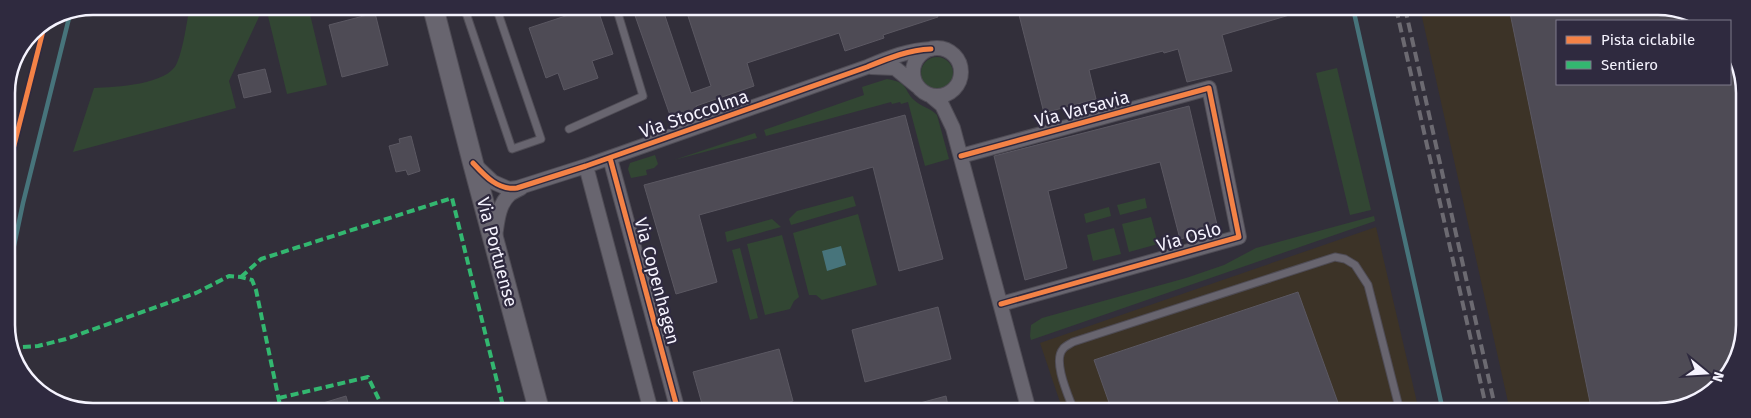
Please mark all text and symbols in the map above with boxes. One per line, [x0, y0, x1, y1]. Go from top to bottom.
legend [1556, 20, 1731, 85]
text: Pista ciclabile [1601, 31, 1695, 49]
text: Sentiero [1601, 56, 1658, 74]
street label: Via Stoccolma [637, 85, 751, 143]
street label: Via Varsavia [1032, 86, 1132, 132]
street label: Via Portuense [472, 195, 522, 309]
street label: Via Copenhagen [629, 215, 685, 347]
street label: Via Oslo [1154, 217, 1224, 257]
north arrow [1681, 348, 1731, 398]
text: N [1708, 370, 1727, 384]

